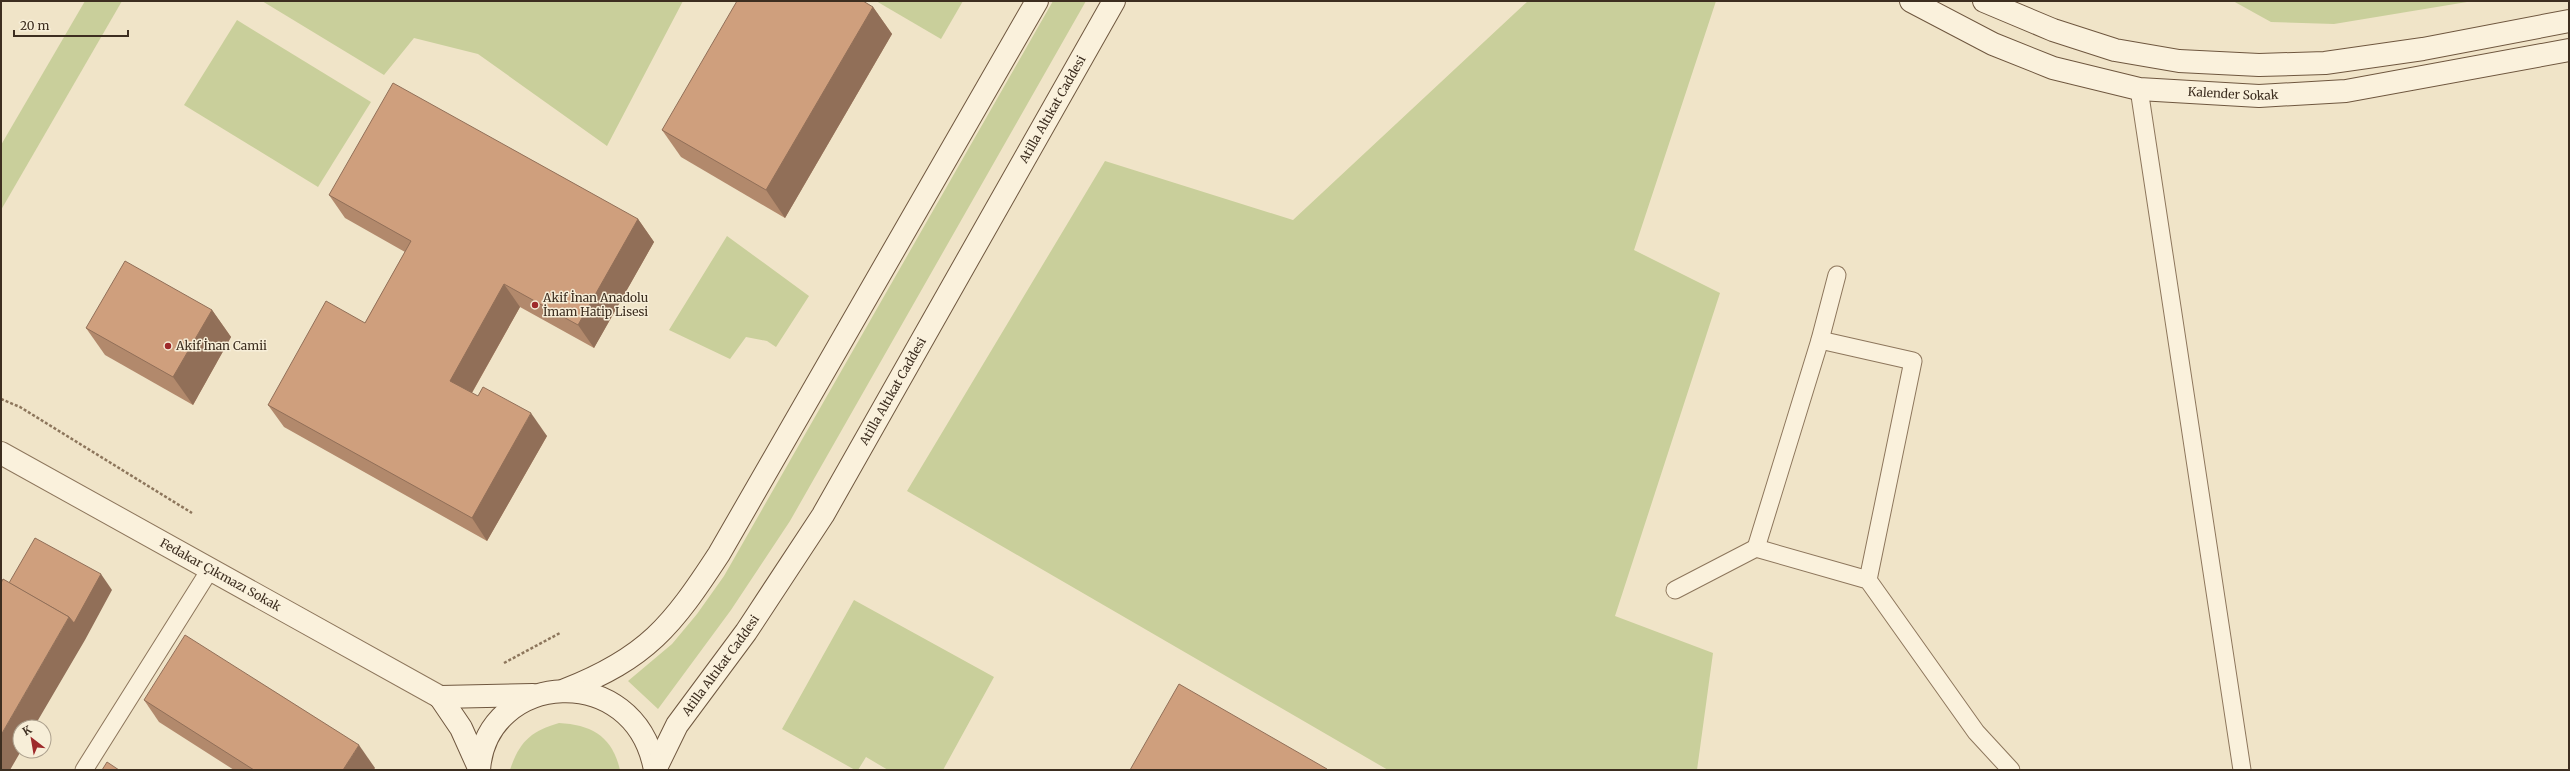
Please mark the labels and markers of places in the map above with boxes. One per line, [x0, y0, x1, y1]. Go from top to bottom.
place label: Akif İnan Anadolu İmam Hatip Lisesi [542, 290, 649, 319]
marker: Akif İnan Anadolu İmam Hatip Lisesi [530, 300, 540, 310]
place label: Akif İnan Camii [175, 338, 267, 353]
marker: Akif İnan Camii [163, 341, 173, 351]

